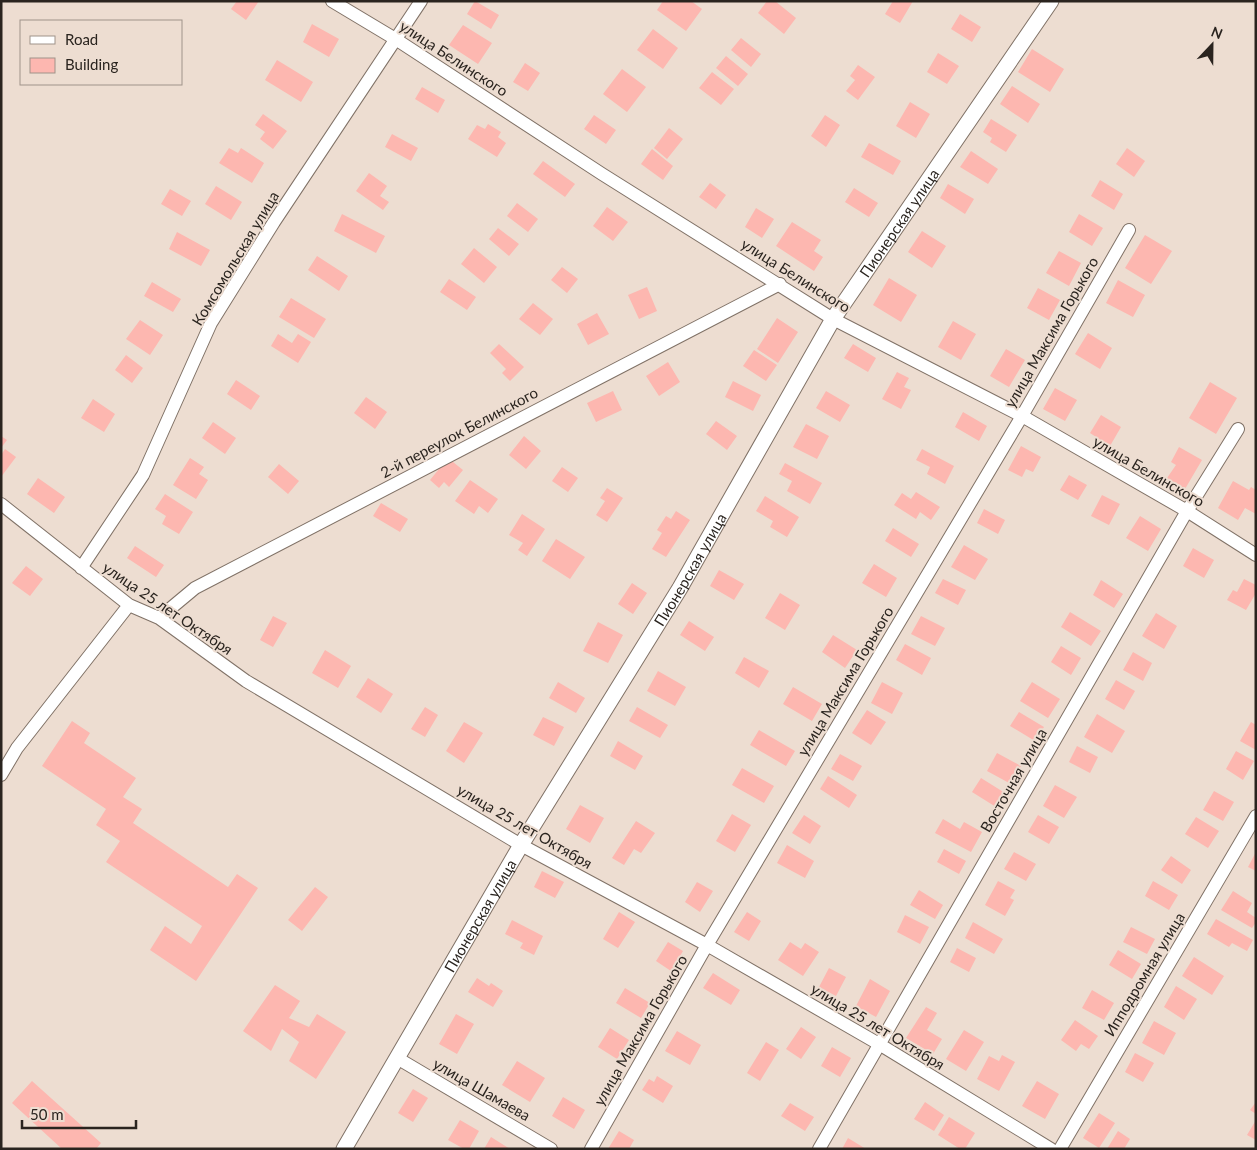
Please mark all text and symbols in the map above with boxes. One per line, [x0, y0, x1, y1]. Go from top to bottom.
street label: улица Белинского [397, 16, 511, 100]
legend [20, 20, 182, 85]
north arrow [1187, 20, 1237, 70]
text: N [1209, 23, 1225, 42]
text: Road [65, 30, 98, 48]
text: Building [65, 55, 118, 73]
street label: Пионерская улица [855, 165, 942, 281]
street label: Комсомольская улица [188, 188, 282, 328]
street label: улица Белинского [738, 234, 854, 316]
street label: улица Максима Горького [1000, 253, 1102, 411]
street label: 2-й переулок Белинского [377, 383, 541, 481]
street label: улица Белинского [1090, 432, 1208, 510]
street label: Пионерская улица [650, 510, 730, 629]
street label: улица 25 лет Октября [100, 558, 236, 658]
street label: улица Максима Горького [793, 603, 897, 759]
street label: Восточная улица [976, 725, 1050, 835]
street label: улица 25 лет Октября [454, 780, 596, 872]
street label: Пионерская улица [440, 856, 520, 975]
street label: Ипподромная улица [1100, 909, 1188, 1039]
street label: улица Максима Горького [589, 951, 691, 1109]
street label: улица 25 лет Октября [808, 979, 948, 1073]
street label: улица Шамаева [430, 1054, 534, 1124]
scale bar [22, 1098, 136, 1130]
text: 50 m [30, 1105, 64, 1123]

